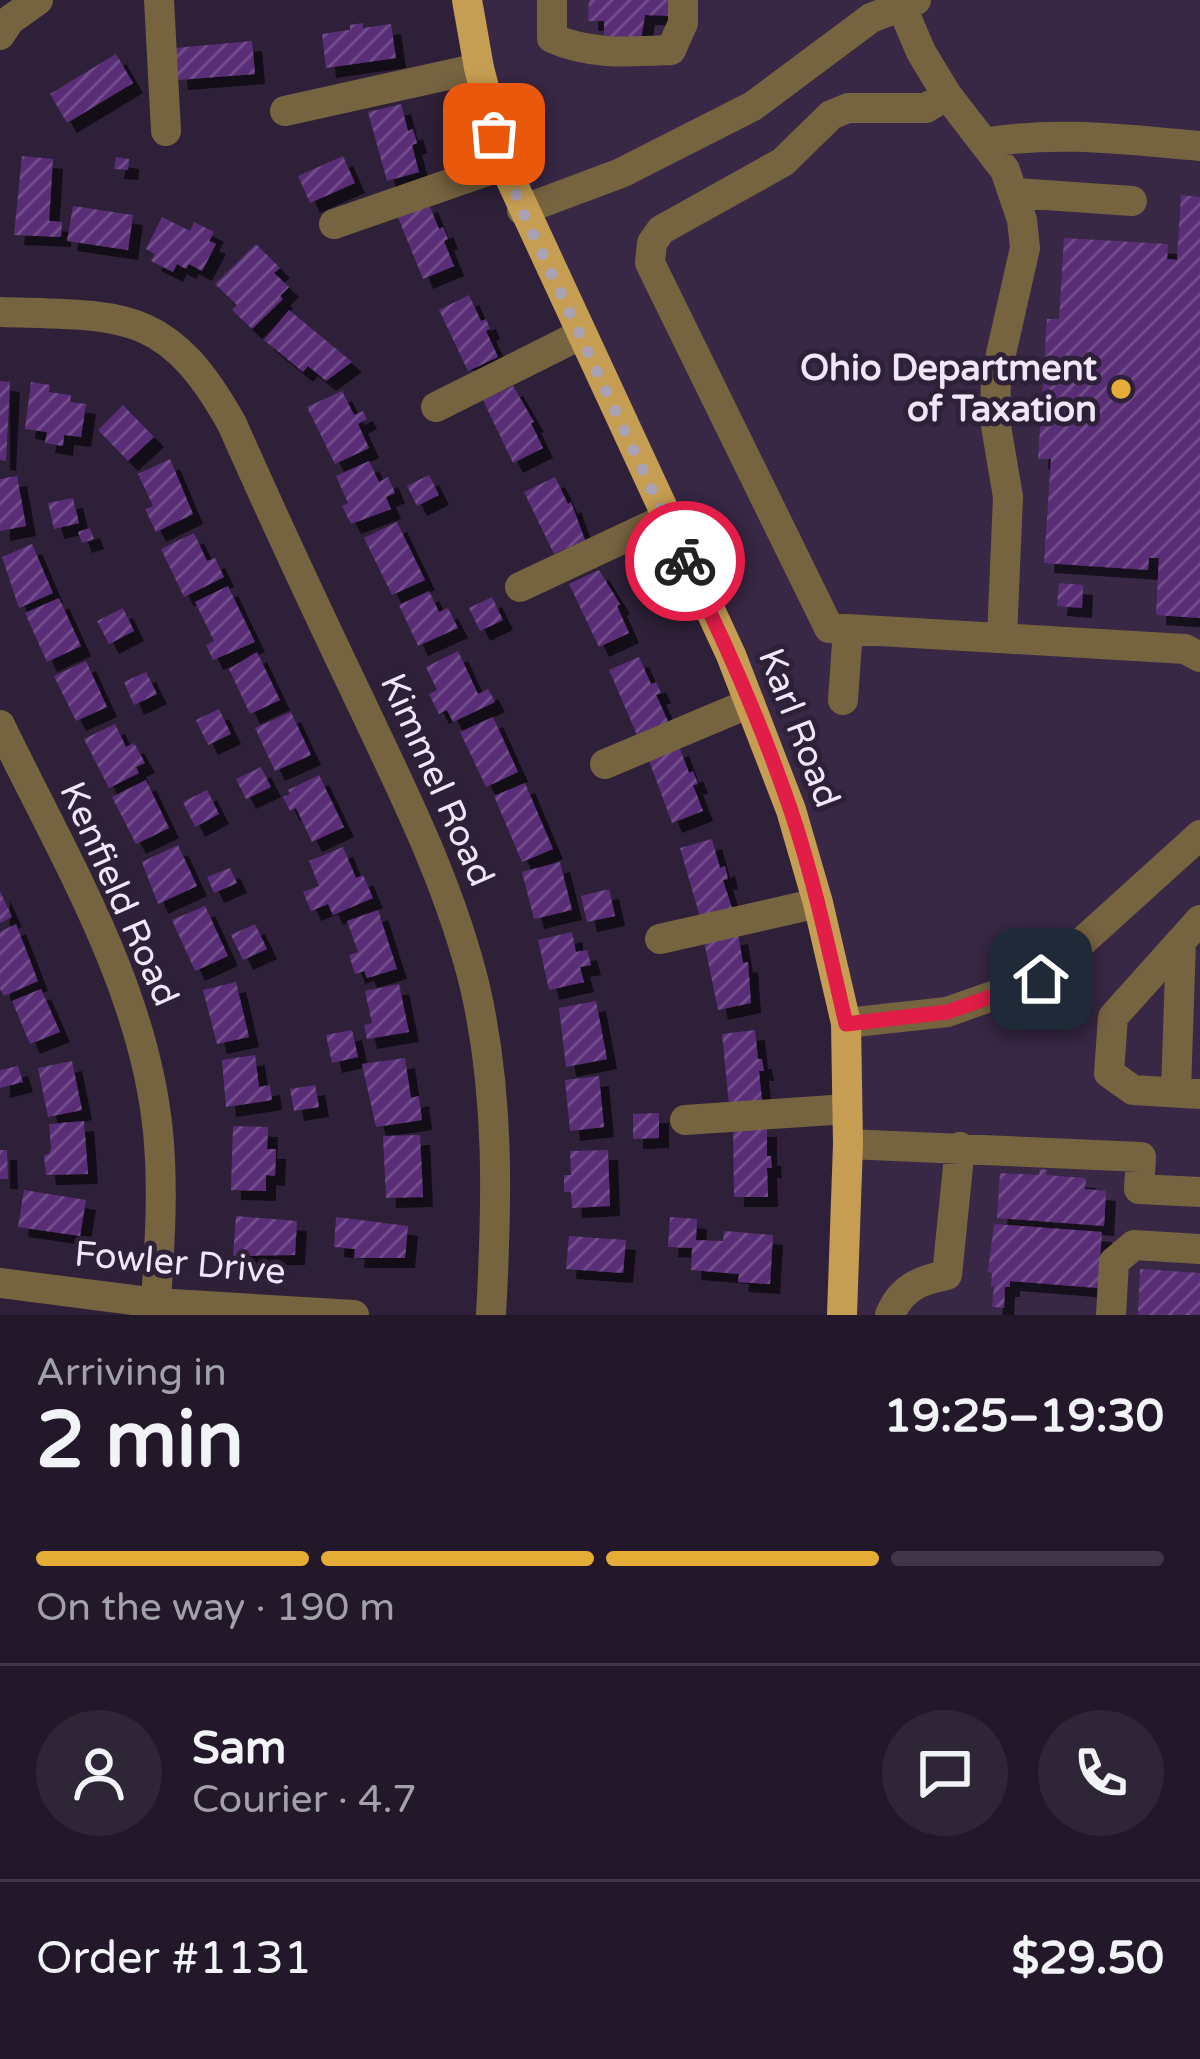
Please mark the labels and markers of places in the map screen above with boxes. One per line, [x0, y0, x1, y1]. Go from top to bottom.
pin [443, 83, 545, 185]
place label: Ohio Department of Taxation [800, 347, 1097, 431]
marker: Ohio Department of Taxation [1108, 376, 1134, 402]
pin [990, 928, 1092, 1030]

